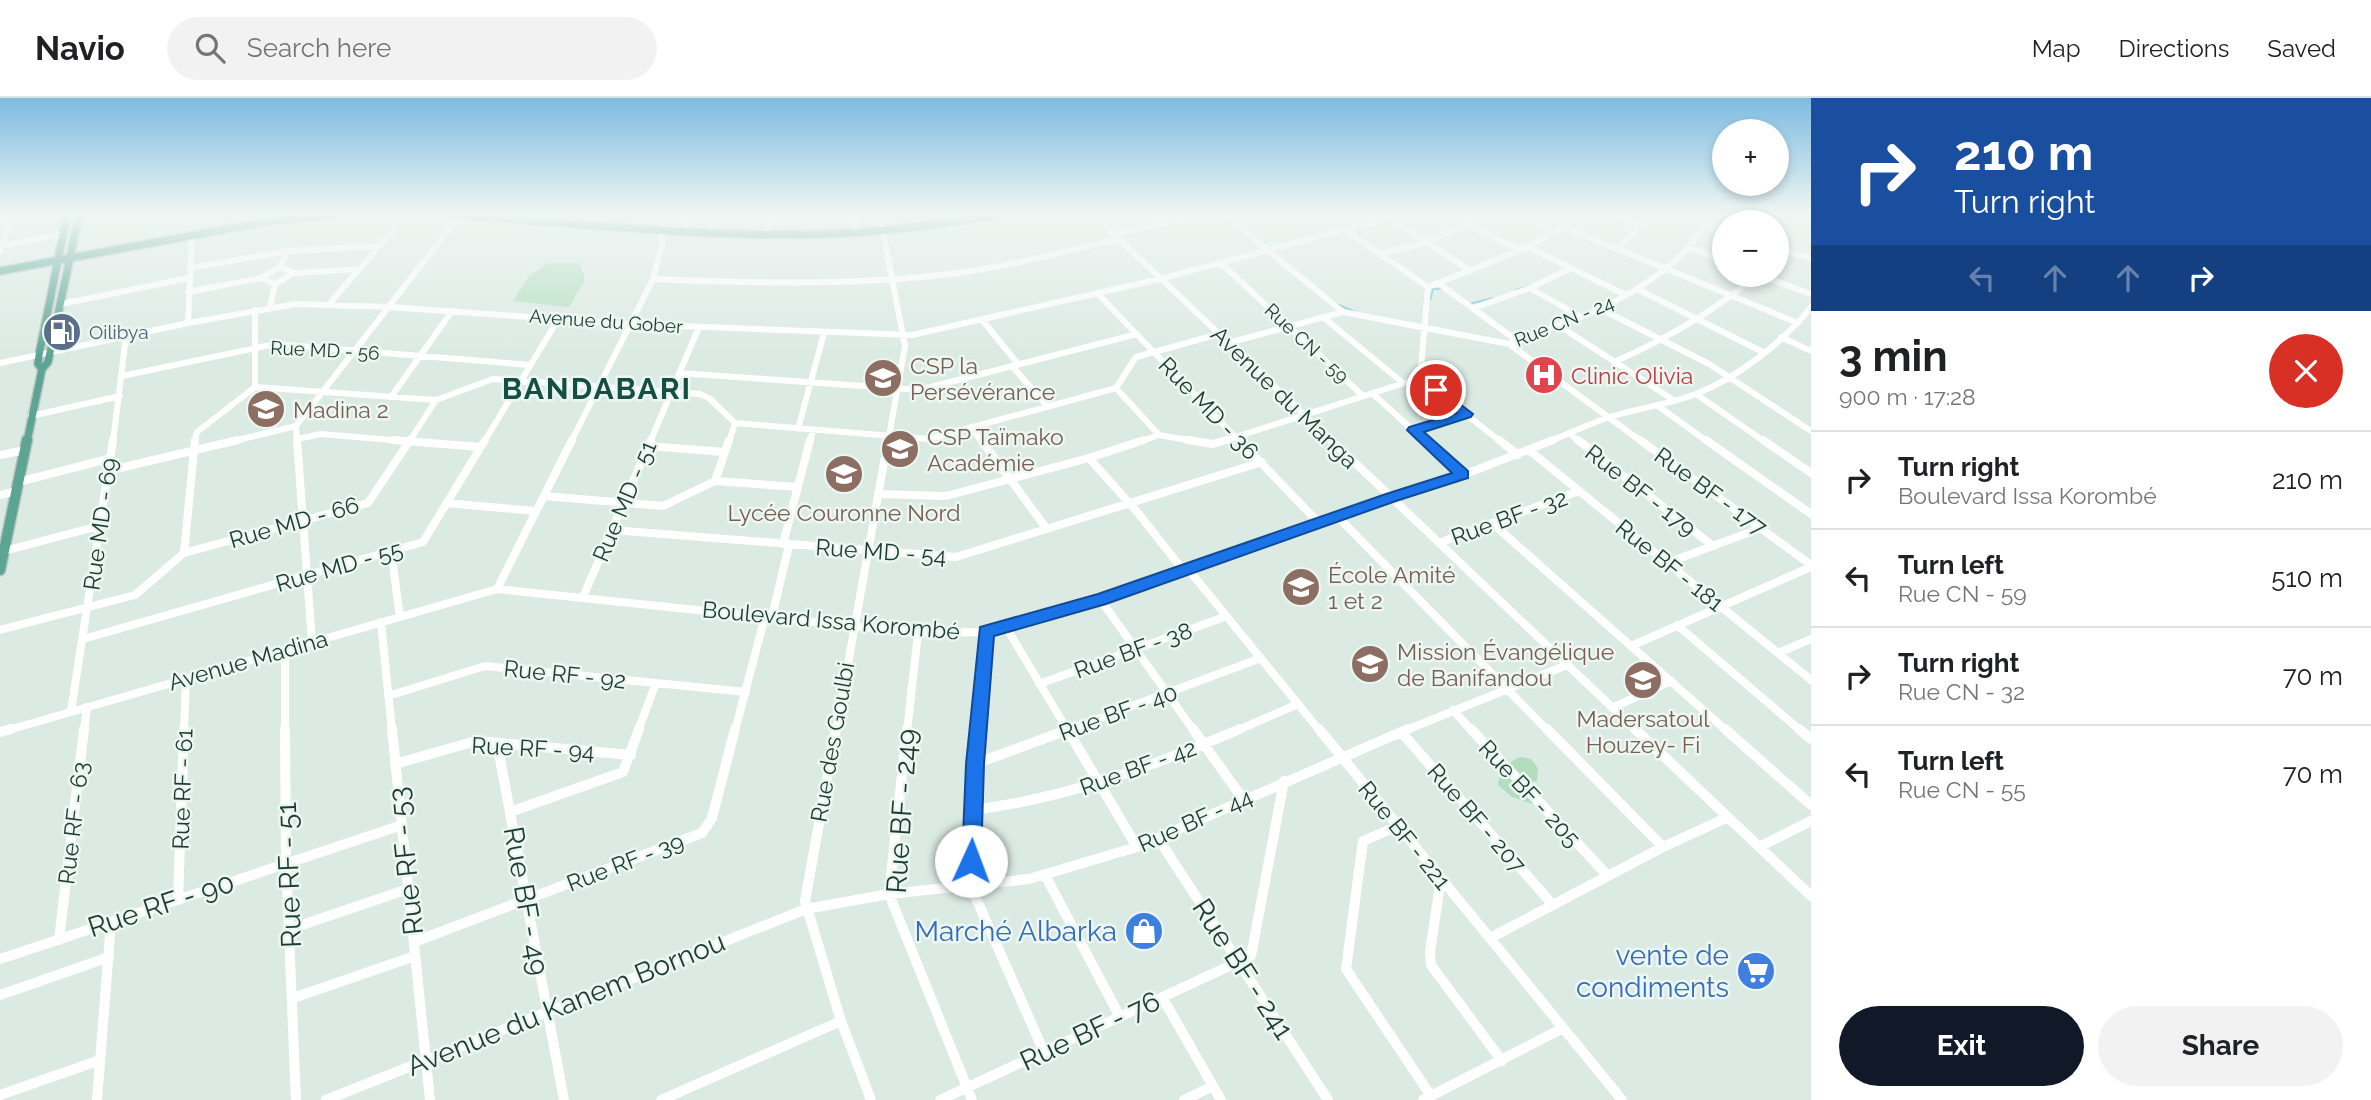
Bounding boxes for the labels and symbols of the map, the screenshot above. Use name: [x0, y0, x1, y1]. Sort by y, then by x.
street label: Rue CN - 24: [1511, 291, 1617, 351]
street label: Rue CN - 59: [1261, 299, 1353, 387]
street label: Avenue du Gober: [528, 305, 684, 337]
fuel station icon: Oilibya: [41, 311, 83, 353]
street label: Avenue du Manga: [1206, 320, 1364, 474]
place label: Oilibya: [89, 321, 149, 343]
street label: Rue MD - 56: [270, 336, 380, 364]
street label: Rue MD - 36: [1153, 351, 1265, 465]
place label: CSP la Persévérance: [910, 352, 1055, 405]
hospital icon: Clinic Olivia: [1523, 354, 1565, 396]
school or university icon: CSP la Persévérance: [862, 357, 904, 399]
pin: [1406, 360, 1466, 420]
place label: Clinic Olivia: [1571, 362, 1693, 389]
district label: BANDABARI: [502, 371, 692, 406]
school or university icon: Madina 2: [245, 388, 287, 430]
place label: Madina 2: [293, 396, 389, 423]
place label: CSP Taïmako Académie: [927, 423, 1064, 476]
school or university icon: CSP Taïmako Académie: [879, 428, 921, 470]
street label: Rue MD - 51: [587, 437, 662, 565]
street label: Rue BF - 179: [1580, 438, 1702, 542]
street label: Rue BF - 177: [1650, 441, 1773, 541]
school or university icon: Lycée Couronne Nord: [823, 453, 865, 495]
street label: Rue MD - 69: [77, 456, 123, 592]
street label: Rue BF - 32: [1447, 483, 1571, 551]
street label: Rue MD - 66: [226, 491, 362, 553]
place label: Lycée Couronne Nord: [728, 499, 960, 526]
street label: Rue BF - 181: [1611, 513, 1730, 617]
street label: Rue MD - 54: [815, 533, 947, 569]
street label: Rue MD - 55: [272, 535, 406, 597]
place label: École Amité 1 et 2: [1328, 561, 1455, 614]
school or university icon: École Amité 1 et 2: [1280, 566, 1322, 608]
street label: Boulevard Issa Korombé: [701, 595, 961, 645]
street label: Rue BF - 38: [1070, 616, 1196, 684]
street label: Avenue Madina: [165, 624, 331, 696]
place label: Mission Évangélique de Banifandou: [1397, 638, 1614, 691]
school or university icon: Mission Évangélique de Banifandou: [1349, 643, 1391, 685]
street label: Rue RF - 92: [503, 654, 627, 694]
school or university icon: Madersatoul Houzey- Fi: [1622, 659, 1664, 701]
street label: Rue des Goulbi: [805, 660, 859, 824]
street label: Rue BF - 40: [1055, 678, 1181, 746]
place label: Madersatoul Houzey- Fi: [1576, 705, 1710, 758]
street label: Rue BF - 249: [880, 727, 924, 895]
street label: Rue RF - 61: [166, 728, 198, 850]
street label: Rue RF - 94: [471, 731, 595, 765]
street label: Rue BF - 42: [1076, 733, 1200, 801]
street label: Rue BF - 205: [1474, 734, 1586, 852]
street label: Rue BF - 207: [1422, 758, 1532, 879]
street label: Rue RF - 63: [52, 760, 94, 886]
street label: Rue BF - 221: [1353, 775, 1457, 895]
street label: Rue BF - 44: [1133, 783, 1257, 857]
street label: Rue RF - 53: [382, 785, 430, 937]
street label: Rue RF - 51: [270, 802, 308, 948]
street label: Rue BF - 49: [497, 824, 555, 978]
position arrow: [934, 824, 1008, 898]
street label: Rue RF - 39: [563, 827, 687, 897]
street label: Rue RF - 90: [84, 866, 238, 944]
street label: Rue BF - 241: [1185, 893, 1301, 1045]
shop icon: Marché Albarka: [1123, 910, 1165, 952]
place label: Marché Albarka: [915, 915, 1117, 948]
street label: Avenue du Kanem Bornou: [402, 925, 730, 1083]
place label: vente de condiments: [1576, 939, 1729, 1004]
supermarket icon: vente de condiments: [1735, 950, 1777, 992]
street label: Rue BF - 76: [1015, 984, 1165, 1078]

